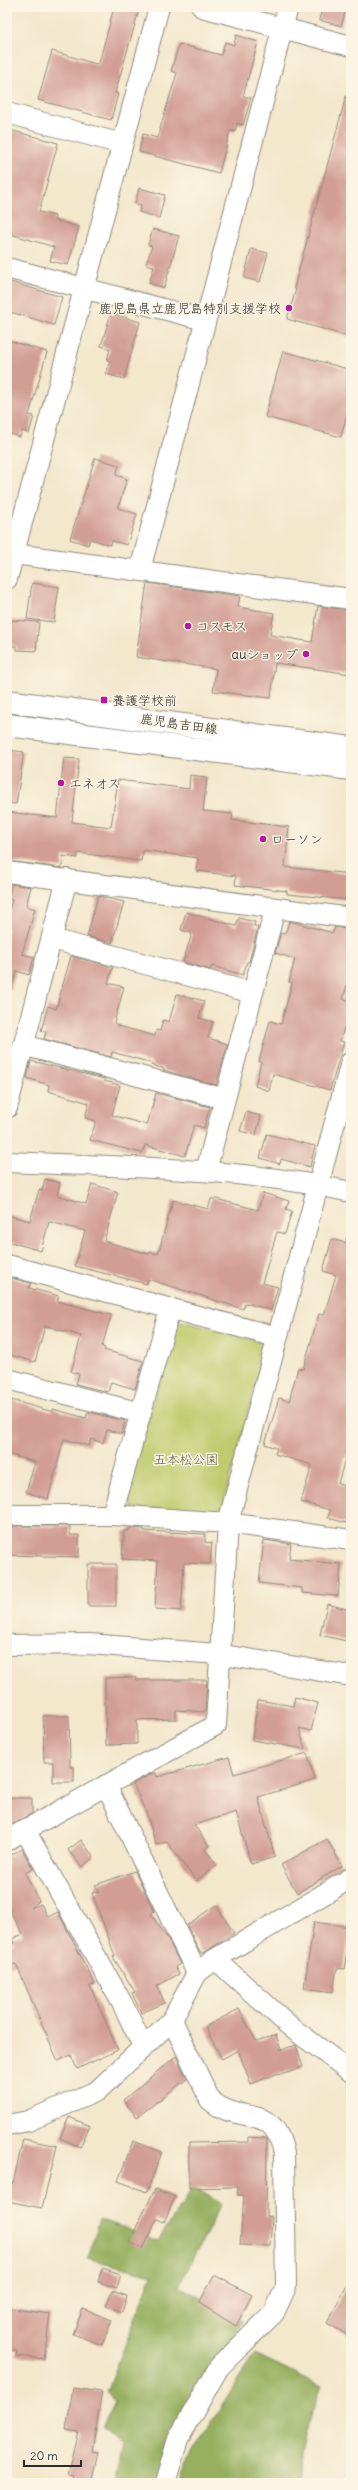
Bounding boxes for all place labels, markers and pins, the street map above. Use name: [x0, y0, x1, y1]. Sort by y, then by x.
place label: 鹿児島県立鹿児島特別支援学校: [99, 300, 281, 317]
marker: 鹿児島県立鹿児島特別支援学校: [284, 303, 294, 313]
place label: コスモス: [196, 618, 247, 635]
marker: コスモス: [183, 621, 193, 631]
place label: auショップ: [232, 646, 298, 663]
marker: auショップ: [301, 649, 311, 659]
place label: 養護学校前: [112, 692, 177, 709]
marker: 養護学校前: [99, 695, 109, 705]
place label: エネオス: [69, 775, 120, 792]
marker: エネオス: [56, 778, 66, 788]
place label: ローソン: [271, 831, 323, 848]
marker: ローソン: [258, 834, 268, 844]

